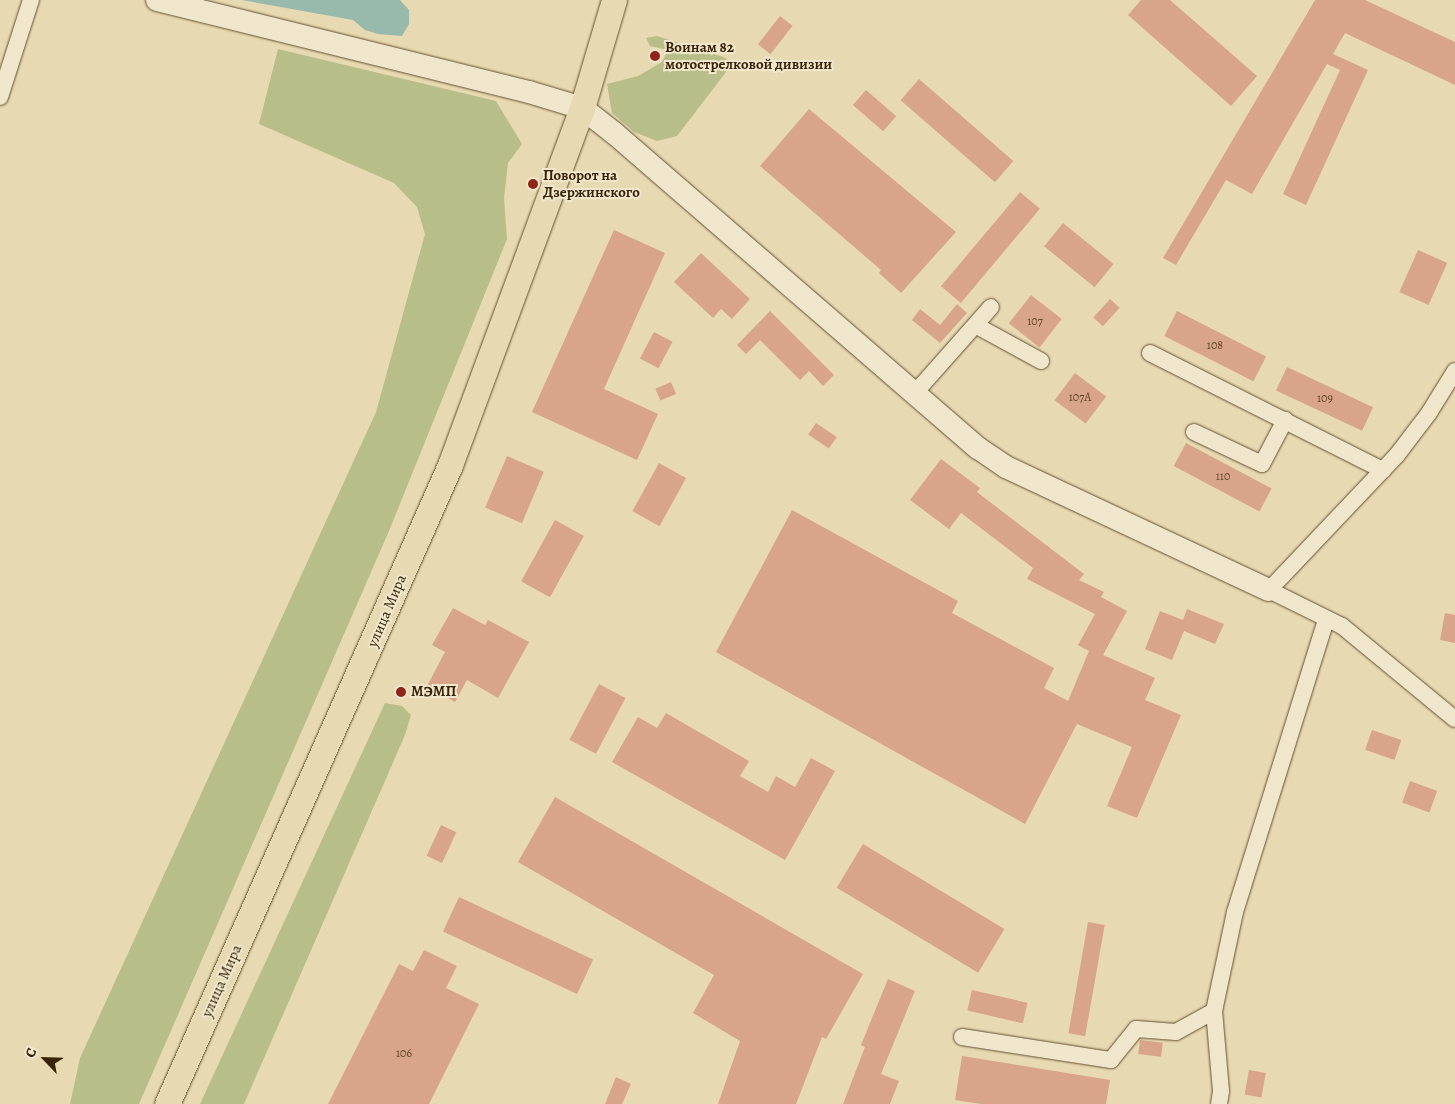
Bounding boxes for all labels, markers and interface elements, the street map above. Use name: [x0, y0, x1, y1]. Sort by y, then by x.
place label: Воинам 82 мотострелковой дивизии: [665, 38, 832, 73]
marker: Воинам 82 мотострелковой дивизии: [649, 50, 661, 62]
place label: Поворот на Дзержинского: [543, 166, 640, 201]
marker: Поворот на Дзержинского: [527, 178, 539, 190]
house number: 107: [1027, 315, 1043, 329]
house number: 108: [1207, 339, 1223, 353]
house number: 107А: [1069, 391, 1091, 405]
house number: 109: [1317, 392, 1333, 406]
house number: 110: [1216, 470, 1230, 484]
street label: улица Мира: [364, 572, 410, 650]
place label: МЭМП: [411, 683, 456, 701]
marker: МЭМП: [395, 686, 407, 698]
street label: улица Мира: [198, 942, 246, 1020]
north arrow: [20, 1034, 70, 1084]
text: С: [20, 1045, 41, 1060]
house number: 106: [396, 1047, 412, 1061]

